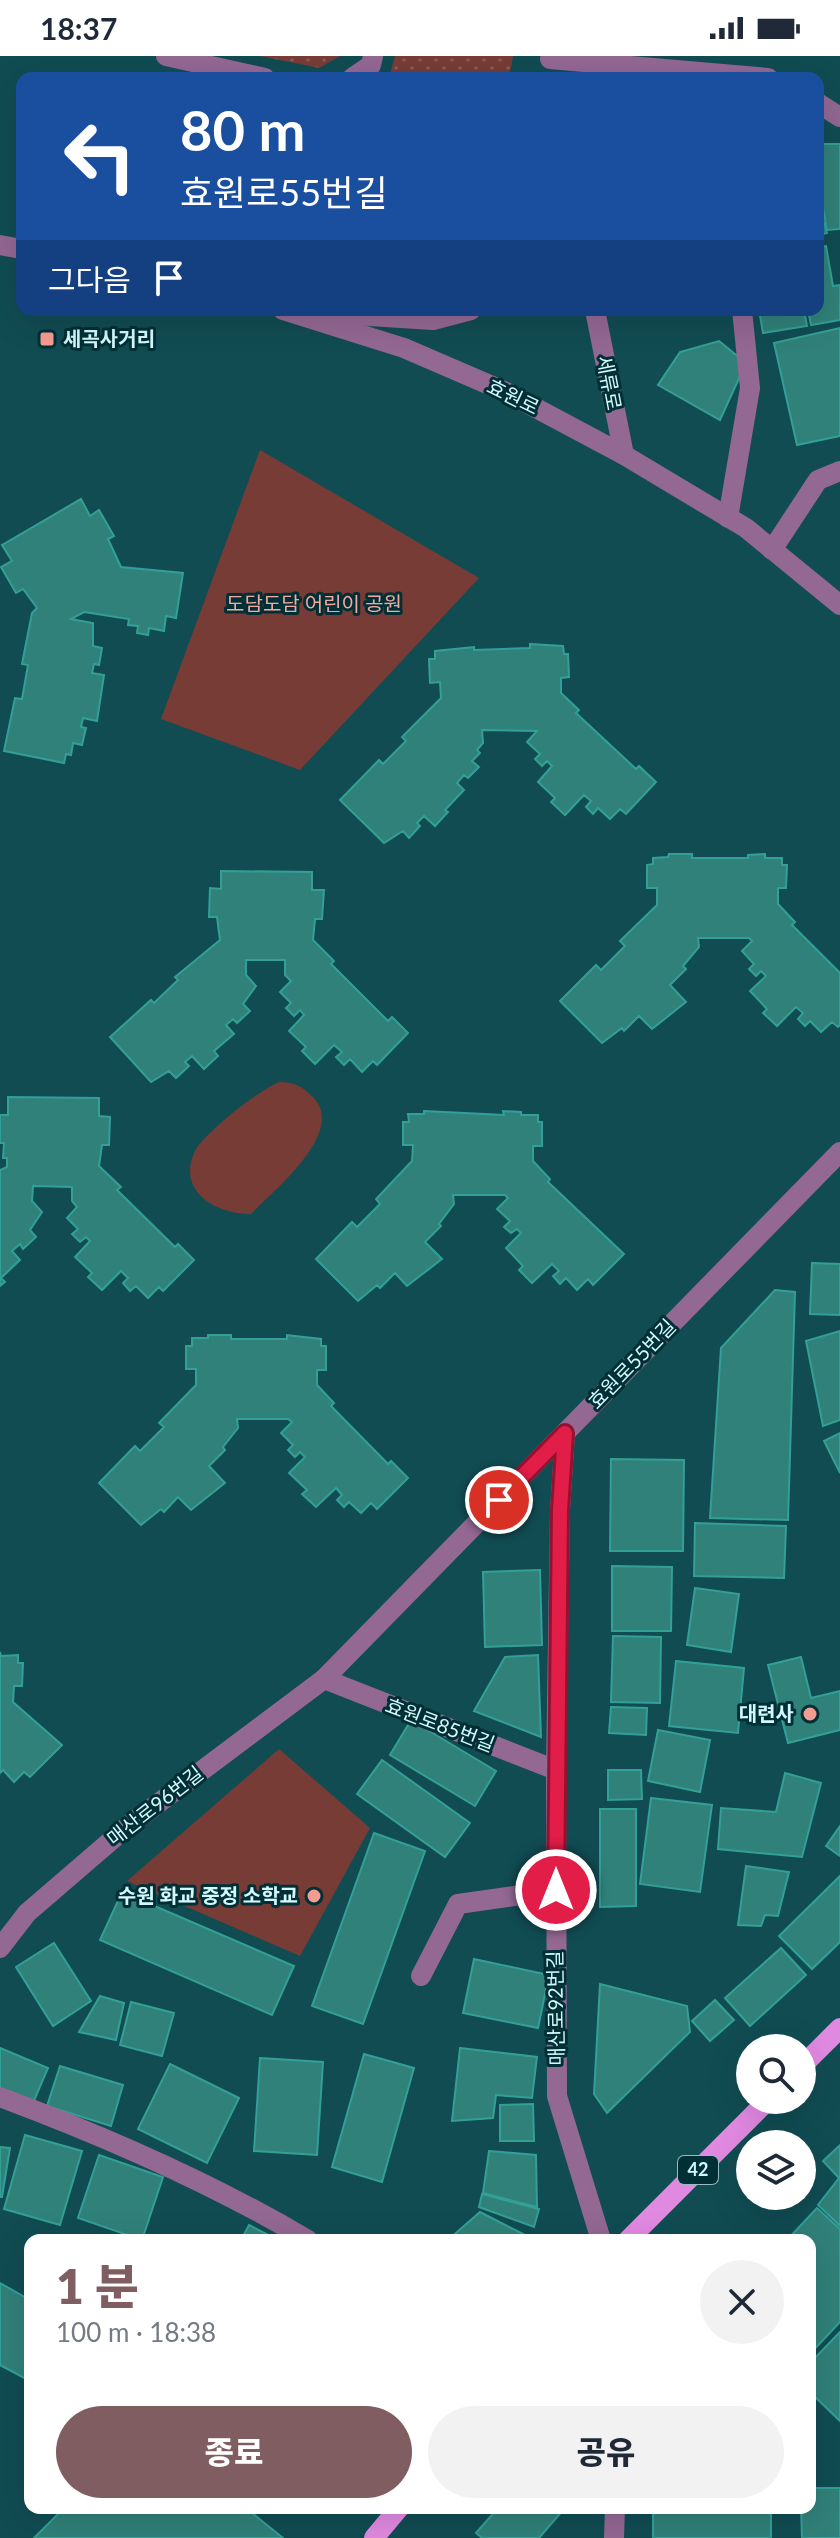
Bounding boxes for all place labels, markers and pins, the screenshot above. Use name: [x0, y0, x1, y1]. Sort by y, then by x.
place label: 세곡사거리: [63, 326, 155, 350]
marker: 세곡사거리: [38, 330, 56, 348]
pin: [465, 1466, 533, 1534]
place label: 대련사: [739, 1701, 794, 1725]
marker: 대련사: [801, 1705, 819, 1723]
place label: 수원 화교 중정 소학교: [118, 1883, 298, 1907]
marker: 수원 화교 중정 소학교: [305, 1887, 323, 1905]

